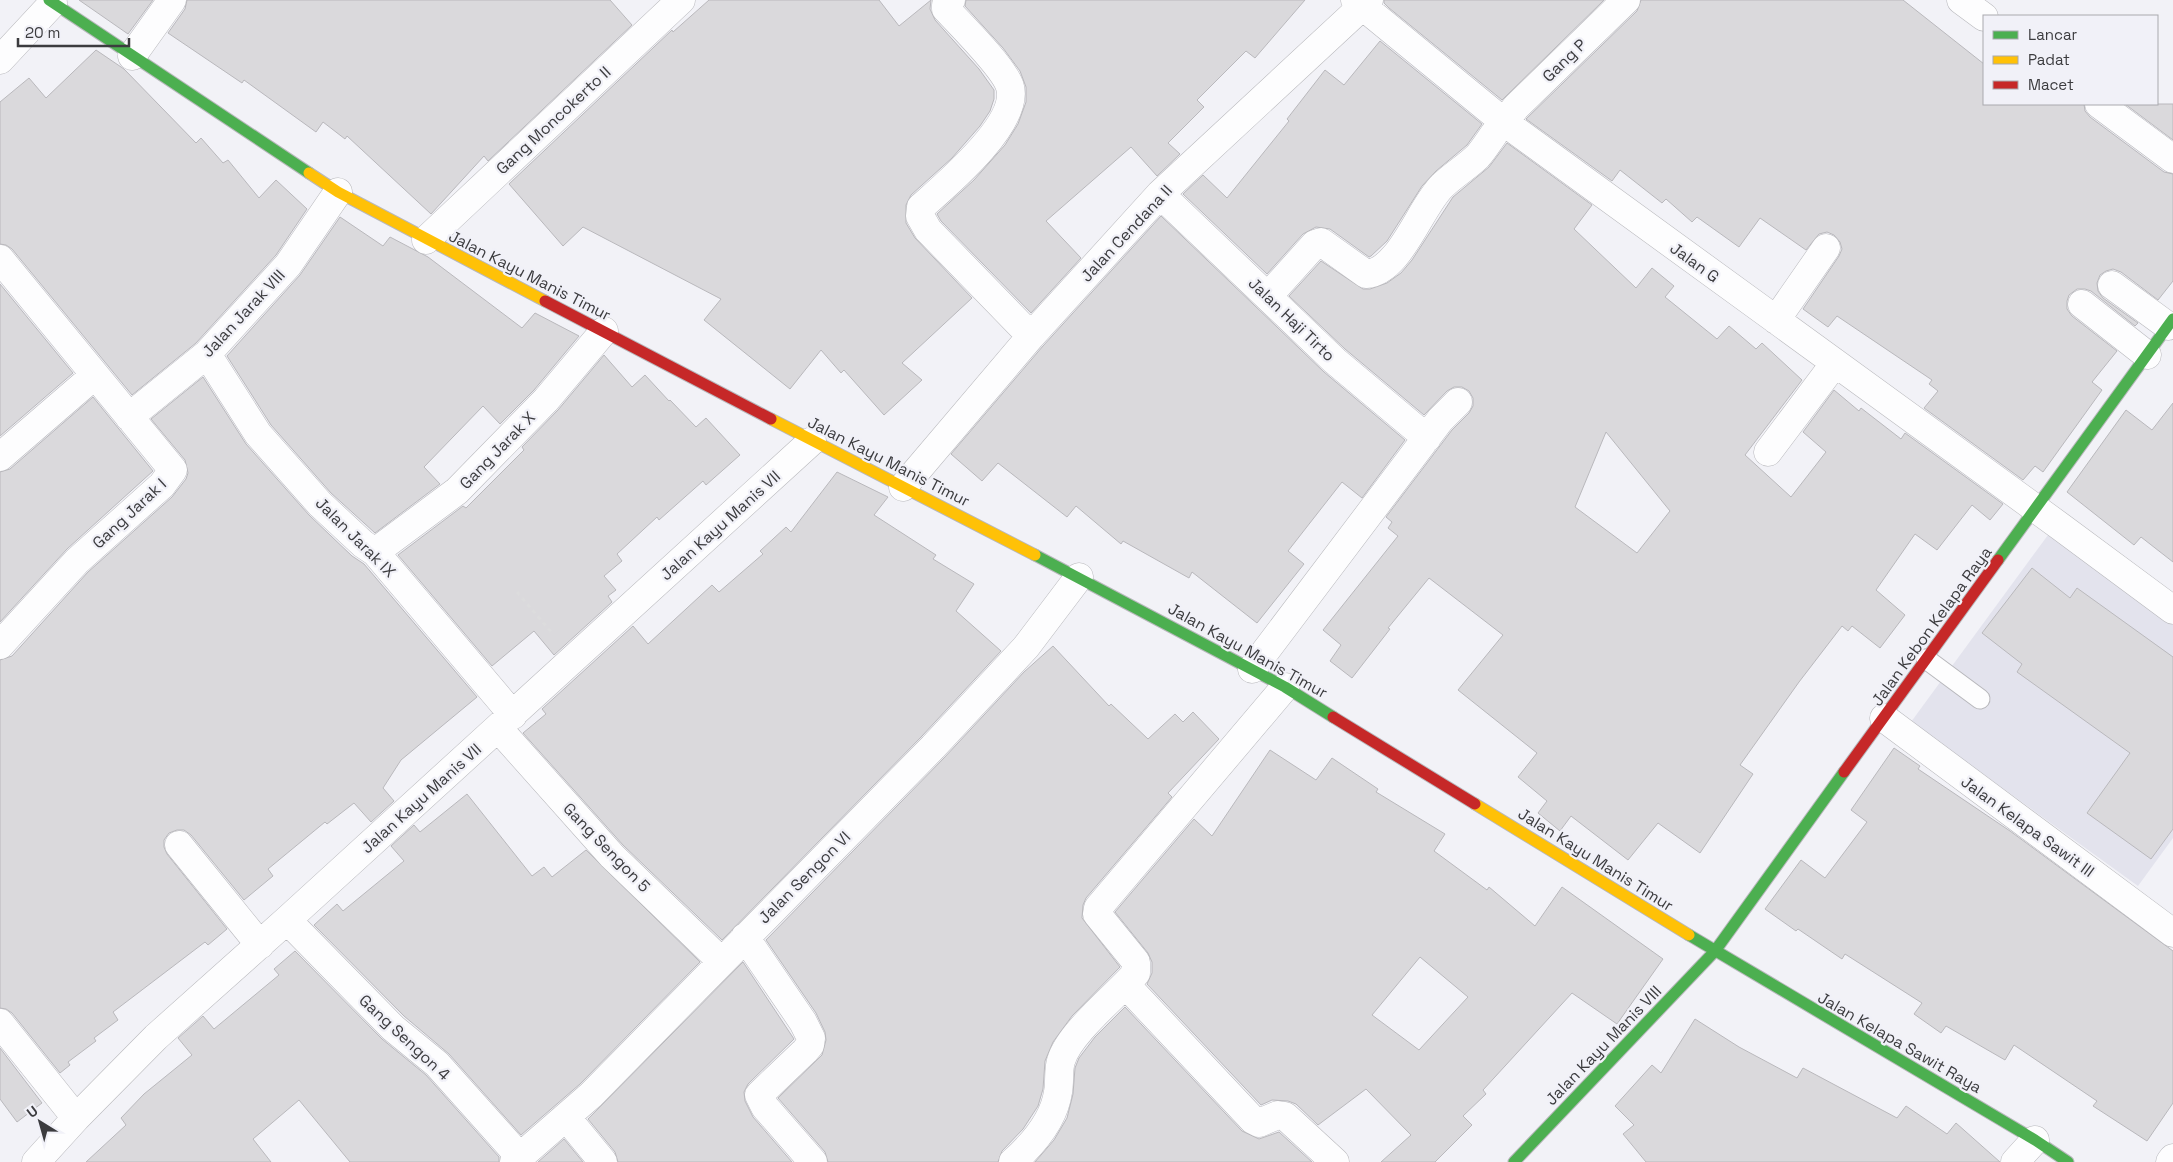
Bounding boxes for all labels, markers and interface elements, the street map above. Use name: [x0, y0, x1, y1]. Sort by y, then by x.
scale bar: [18, 15, 129, 47]
legend: [1983, 15, 2158, 105]
text: 20 m: [25, 23, 60, 42]
text: Lancar: [2028, 25, 2078, 44]
street label: Gang P: [1538, 34, 1591, 87]
text: Padat: [2028, 50, 2070, 69]
street label: Gang Moncokerto II: [492, 62, 615, 179]
text: Macet: [2028, 75, 2074, 94]
street label: Jalan Cendana II: [1076, 180, 1177, 286]
street label: Jalan Kayu Manis Timur: [445, 225, 614, 326]
street label: Jalan G: [1666, 237, 1723, 287]
street label: Jalan Jarak VIII: [197, 265, 289, 362]
street label: Jalan Haji Tirto: [1244, 273, 1340, 366]
street label: Gang Jarak X: [455, 407, 540, 494]
street label: Jalan Kayu Manis Timur: [804, 411, 973, 512]
street label: Jalan Kayu Manis VII: [656, 466, 785, 585]
street label: Gang Jarak I: [88, 474, 171, 553]
street label: Jalan Jarak IX: [311, 493, 400, 582]
street label: Jalan Kebon Kelapa Raya: [1866, 542, 1996, 710]
street label: Jalan Kayu Manis Timur: [1164, 598, 1331, 703]
street label: Jalan Kayu Manis VII: [357, 739, 486, 858]
street label: Jalan Kelapa Sawit III: [1957, 771, 2098, 882]
street label: Gang Sengon 5: [559, 798, 655, 897]
street label: Jalan Kayu Manis Timur: [1514, 803, 1677, 916]
street label: Jalan Sengon VI: [754, 827, 855, 928]
street label: Jalan Kayu Manis VIII: [1541, 981, 1666, 1110]
street label: Jalan Kelapa Sawit Raya: [1814, 987, 1986, 1098]
street label: Gang Sengon 4: [355, 990, 455, 1085]
north arrow: [15, 1097, 65, 1147]
text: U: [23, 1102, 41, 1122]

